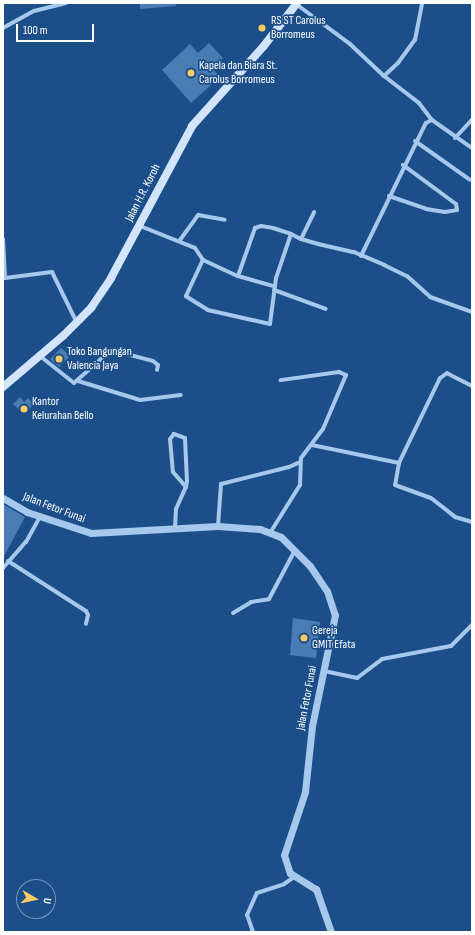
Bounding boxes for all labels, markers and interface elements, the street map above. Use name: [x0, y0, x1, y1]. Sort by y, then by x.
place label: RS ST Carolus Borromeus: [271, 14, 325, 42]
scale bar: [18, 16, 96, 42]
marker: RS ST Carolus Borromeus: [256, 22, 268, 34]
text: 100 m: [23, 23, 48, 38]
place label: Kapela dan Biara St. Carolus Borromeus: [199, 59, 277, 87]
marker: Kapela dan Biara St. Carolus Borromeus: [186, 68, 196, 78]
street label: Jalan H.R. Koroh: [122, 162, 164, 224]
place label: Toko Bangungan Valencia Jaya: [67, 345, 132, 373]
marker: Toko Bangungan Valencia Jaya: [54, 354, 64, 364]
place label: Kantor Kelurahan Bello: [32, 395, 94, 423]
marker: Kantor Kelurahan Bello: [19, 404, 29, 414]
street label: Jalan Fetor Funai: [21, 490, 87, 526]
place label: Gereja GMIT Efata: [312, 624, 355, 652]
marker: Gereja GMIT Efata: [299, 633, 309, 643]
street label: Jalan Fetor Funai: [294, 664, 320, 732]
north arrow: [16, 879, 56, 919]
text: U: [40, 897, 54, 905]

